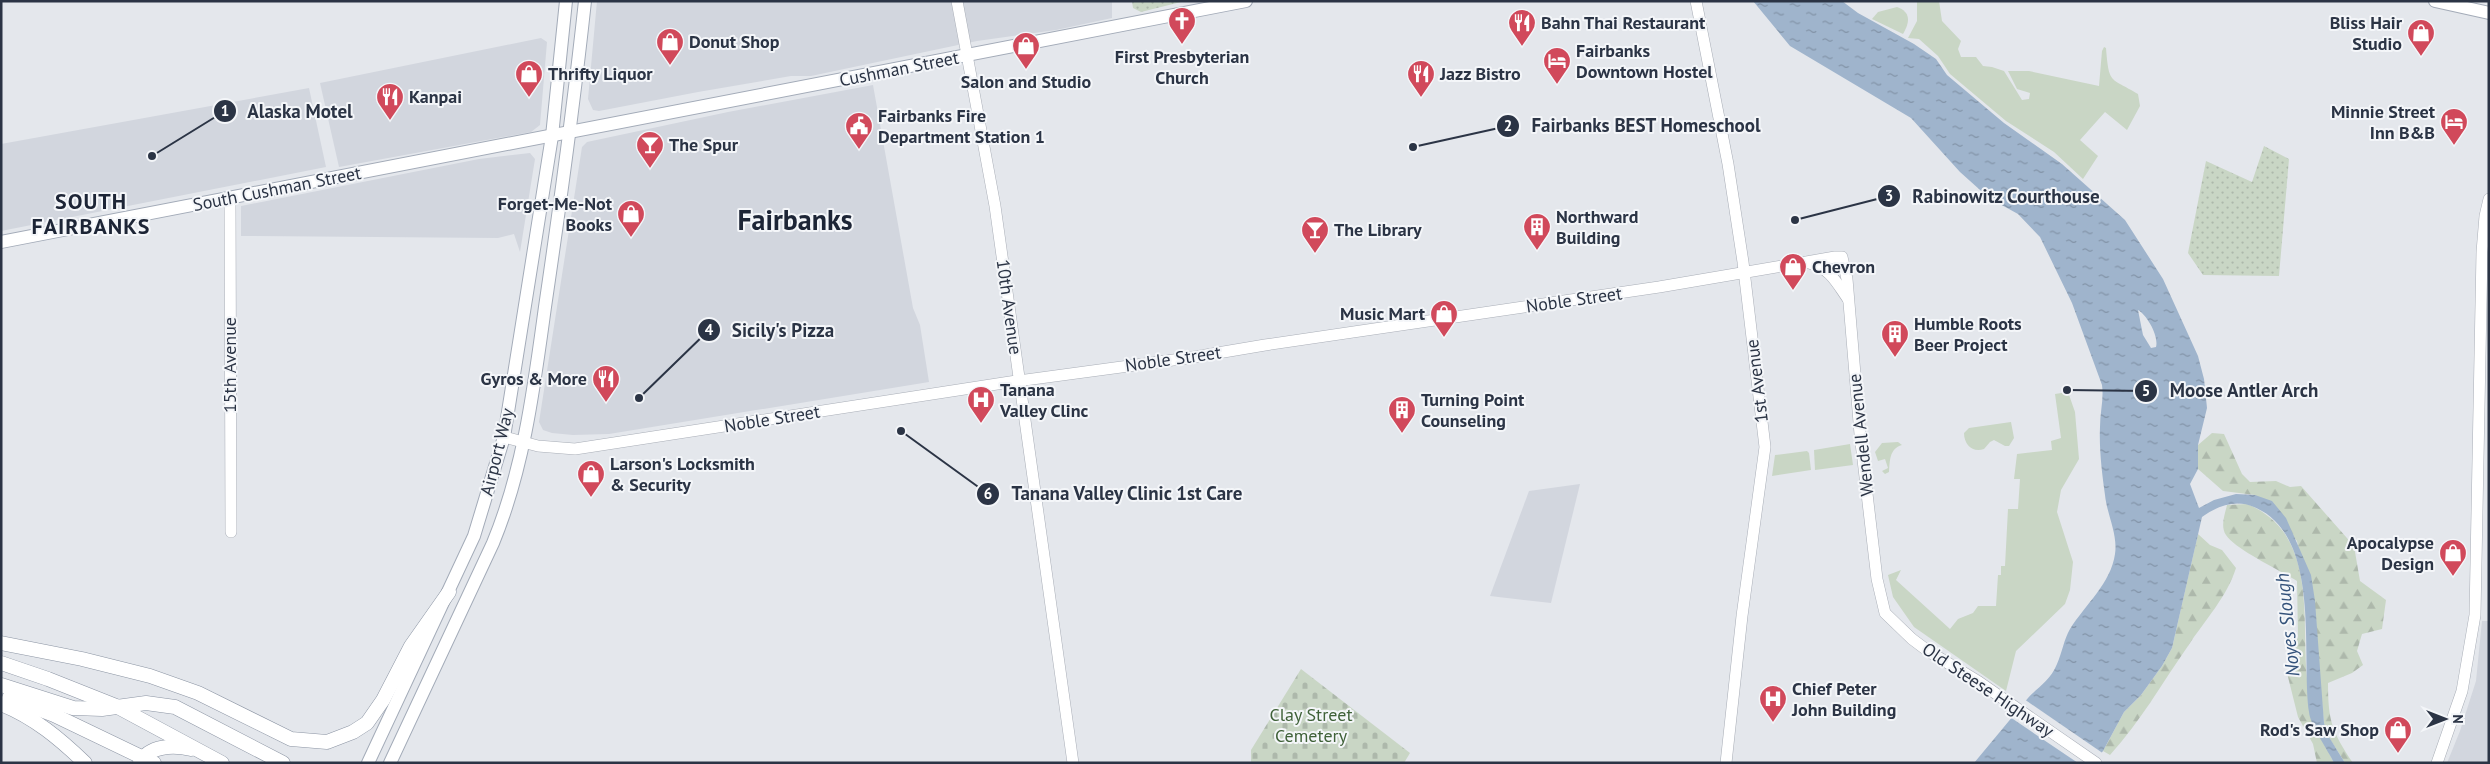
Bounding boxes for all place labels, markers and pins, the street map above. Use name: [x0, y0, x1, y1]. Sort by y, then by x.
church icon: First Presbyterian Church: [1167, 6, 1197, 45]
restaurant icon: Bahn Thai Restaurant: [1507, 8, 1537, 47]
place label: Bahn Thai Restaurant: [1541, 11, 1706, 34]
place label: Bliss Hair Studio: [2330, 11, 2403, 55]
shop icon: Bliss Hair Studio: [2406, 18, 2436, 57]
shop icon: Donut Shop: [655, 27, 685, 66]
place label: Donut Shop: [689, 30, 780, 53]
shop icon: Salon and Studio: [1011, 31, 1041, 70]
place label: Fairbanks Downtown Hostel: [1576, 39, 1713, 83]
place label: First Presbyterian Church: [1115, 45, 1249, 89]
hotel icon: Fairbanks Downtown Hostel: [1542, 46, 1572, 85]
shop icon: Thrifty Liquor: [514, 59, 544, 98]
restaurant icon: Jazz Bistro: [1406, 59, 1436, 98]
place label: Thrifty Liquor: [548, 62, 653, 85]
place label: Jazz Bistro: [1439, 62, 1521, 85]
place label: Salon and Studio: [961, 70, 1092, 93]
restaurant icon: Kanpai: [375, 82, 405, 121]
place label: Kanpai: [409, 85, 462, 108]
callout: Alaska Motel: [212, 94, 363, 128]
place label: Minnie Street Inn B&B: [2331, 100, 2436, 144]
place label: Fairbanks Fire Department Station 1: [878, 104, 1045, 148]
hotel icon: Minnie Street Inn B&B: [2439, 107, 2469, 146]
callout: Fairbanks BEST Homeschool: [1496, 109, 1771, 143]
public building icon: Fairbanks Fire Department Station 1: [844, 111, 874, 150]
bar icon: The Spur: [635, 130, 665, 169]
place label: The Spur: [669, 133, 739, 156]
callout: Rabinowitz Courthouse: [1877, 179, 2110, 213]
place label: Forget-Me-Not Books: [498, 192, 613, 236]
shop icon: Forget-Me-Not Books: [616, 199, 646, 238]
place label: Northward Building: [1556, 205, 1638, 249]
building icon: Northward Building: [1522, 212, 1552, 251]
bar icon: The Library: [1300, 215, 1330, 254]
place label: The Library: [1334, 218, 1422, 241]
shop icon: Chevron: [1778, 252, 1808, 291]
place label: Chevron: [1812, 255, 1875, 278]
shop icon: Music Mart: [1429, 299, 1459, 338]
place label: Music Mart: [1340, 302, 1426, 325]
place label: Humble Roots Beer Project: [1914, 312, 2022, 356]
callout: Sicily's Pizza: [696, 313, 844, 347]
building icon: Humble Roots Beer Project: [1880, 319, 1910, 358]
restaurant icon: Gyros & More: [591, 364, 621, 403]
place label: Gyros & More: [481, 367, 587, 390]
callout: Moose Antler Arch: [2134, 374, 2329, 408]
place label: Tanana Valley Clinc: [999, 378, 1088, 422]
hospital icon: Tanana Valley Clinc: [966, 385, 996, 424]
place label: Turning Point Counseling: [1421, 388, 1525, 432]
building icon: Turning Point Counseling: [1387, 395, 1417, 434]
place label: Larson's Locksmith & Security: [610, 452, 755, 496]
shop icon: Larson's Locksmith & Security: [576, 459, 606, 498]
callout: Tanana Valley Clinic 1st Care: [975, 477, 1253, 511]
place label: Apocalypse Design: [2347, 531, 2434, 575]
shop icon: Apocalypse Design: [2438, 538, 2468, 577]
place label: Chief Peter John Building: [1791, 677, 1896, 721]
hospital icon: Chief Peter John Building: [1758, 684, 1788, 723]
shop icon: Rod's Saw Shop: [2383, 715, 2413, 754]
place label: Rod's Saw Shop: [2260, 718, 2379, 741]

